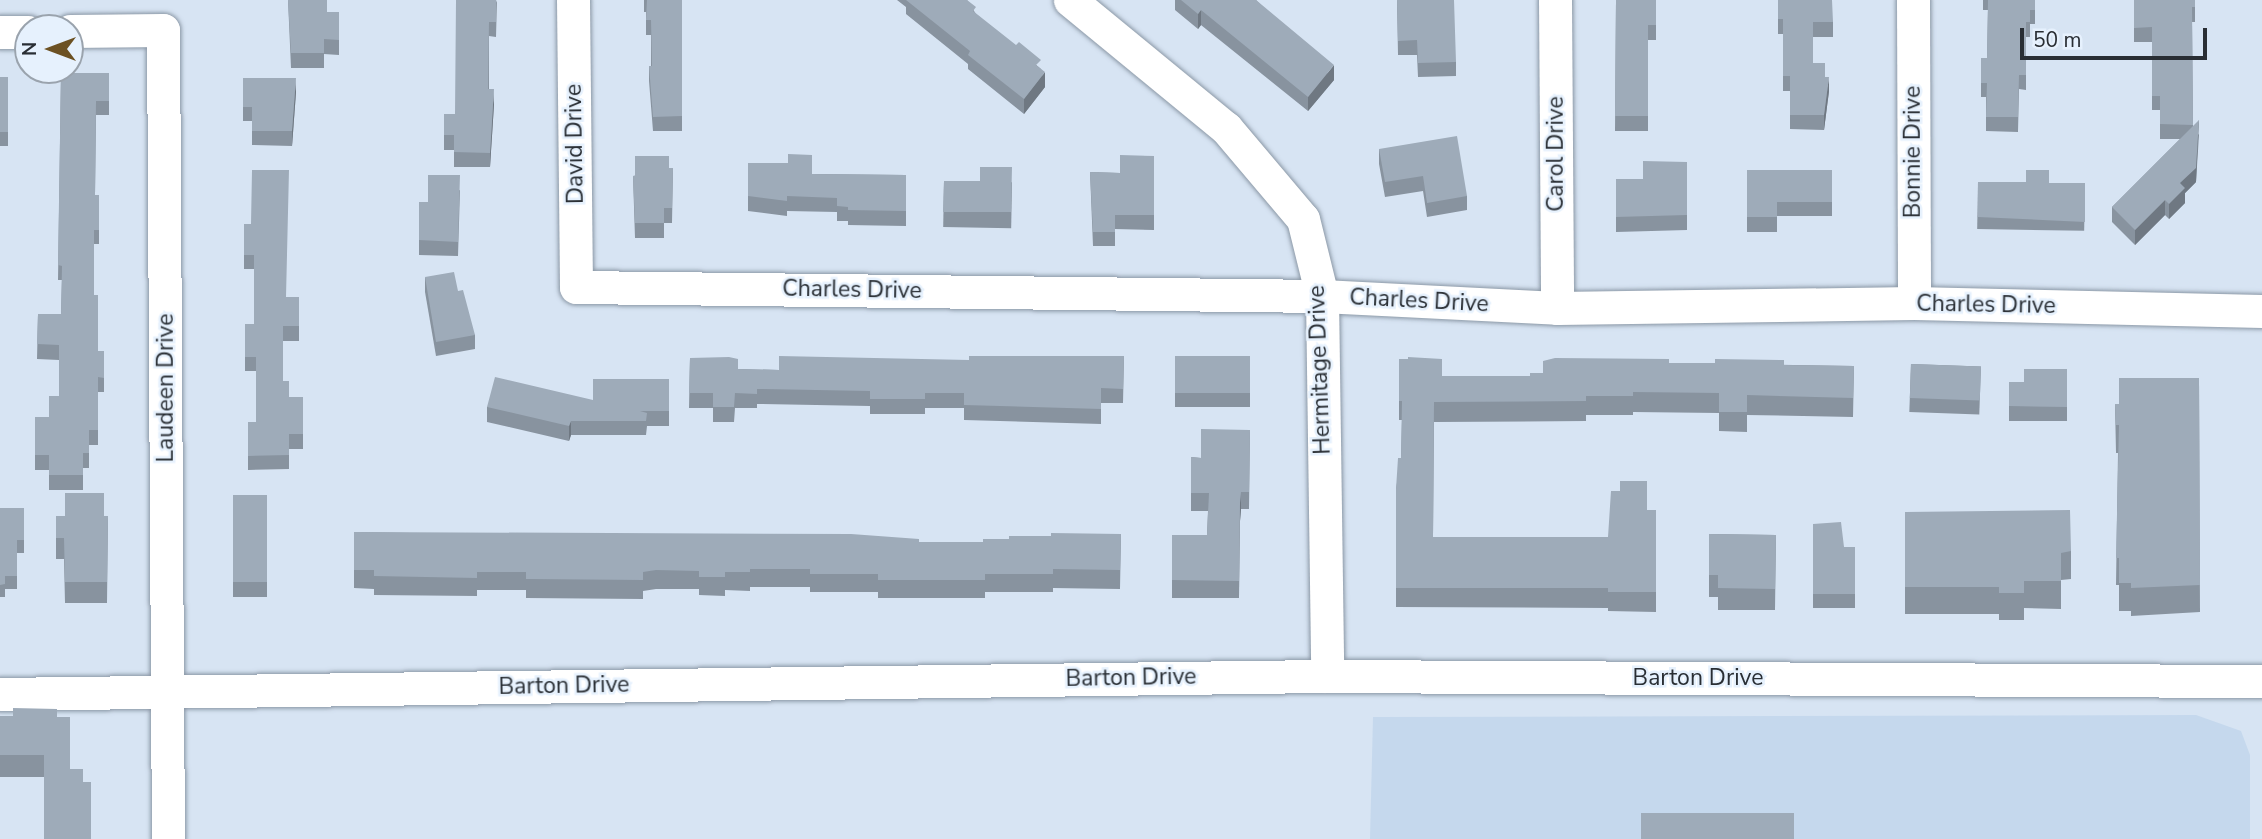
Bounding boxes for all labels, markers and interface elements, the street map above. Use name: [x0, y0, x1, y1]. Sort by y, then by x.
north arrow: [14, 14, 84, 84]
scale bar: [2024, 14, 2211, 58]
text: 50 m: [2033, 26, 2082, 54]
text: N: [17, 42, 43, 56]
street label: David Drive: [560, 84, 590, 204]
street label: Bonnie Drive: [1899, 86, 1927, 218]
street label: Carol Drive: [1542, 96, 1570, 212]
street label: Charles Drive: [782, 275, 922, 305]
street label: Charles Drive: [1349, 284, 1489, 318]
street label: Hermitage Drive: [1303, 285, 1337, 455]
street label: Charles Drive: [1916, 290, 2056, 320]
street label: Laudeen Drive: [152, 314, 180, 462]
street label: Barton Drive: [1065, 663, 1197, 693]
street label: Barton Drive: [1633, 664, 1763, 692]
street label: Barton Drive: [498, 671, 630, 701]

